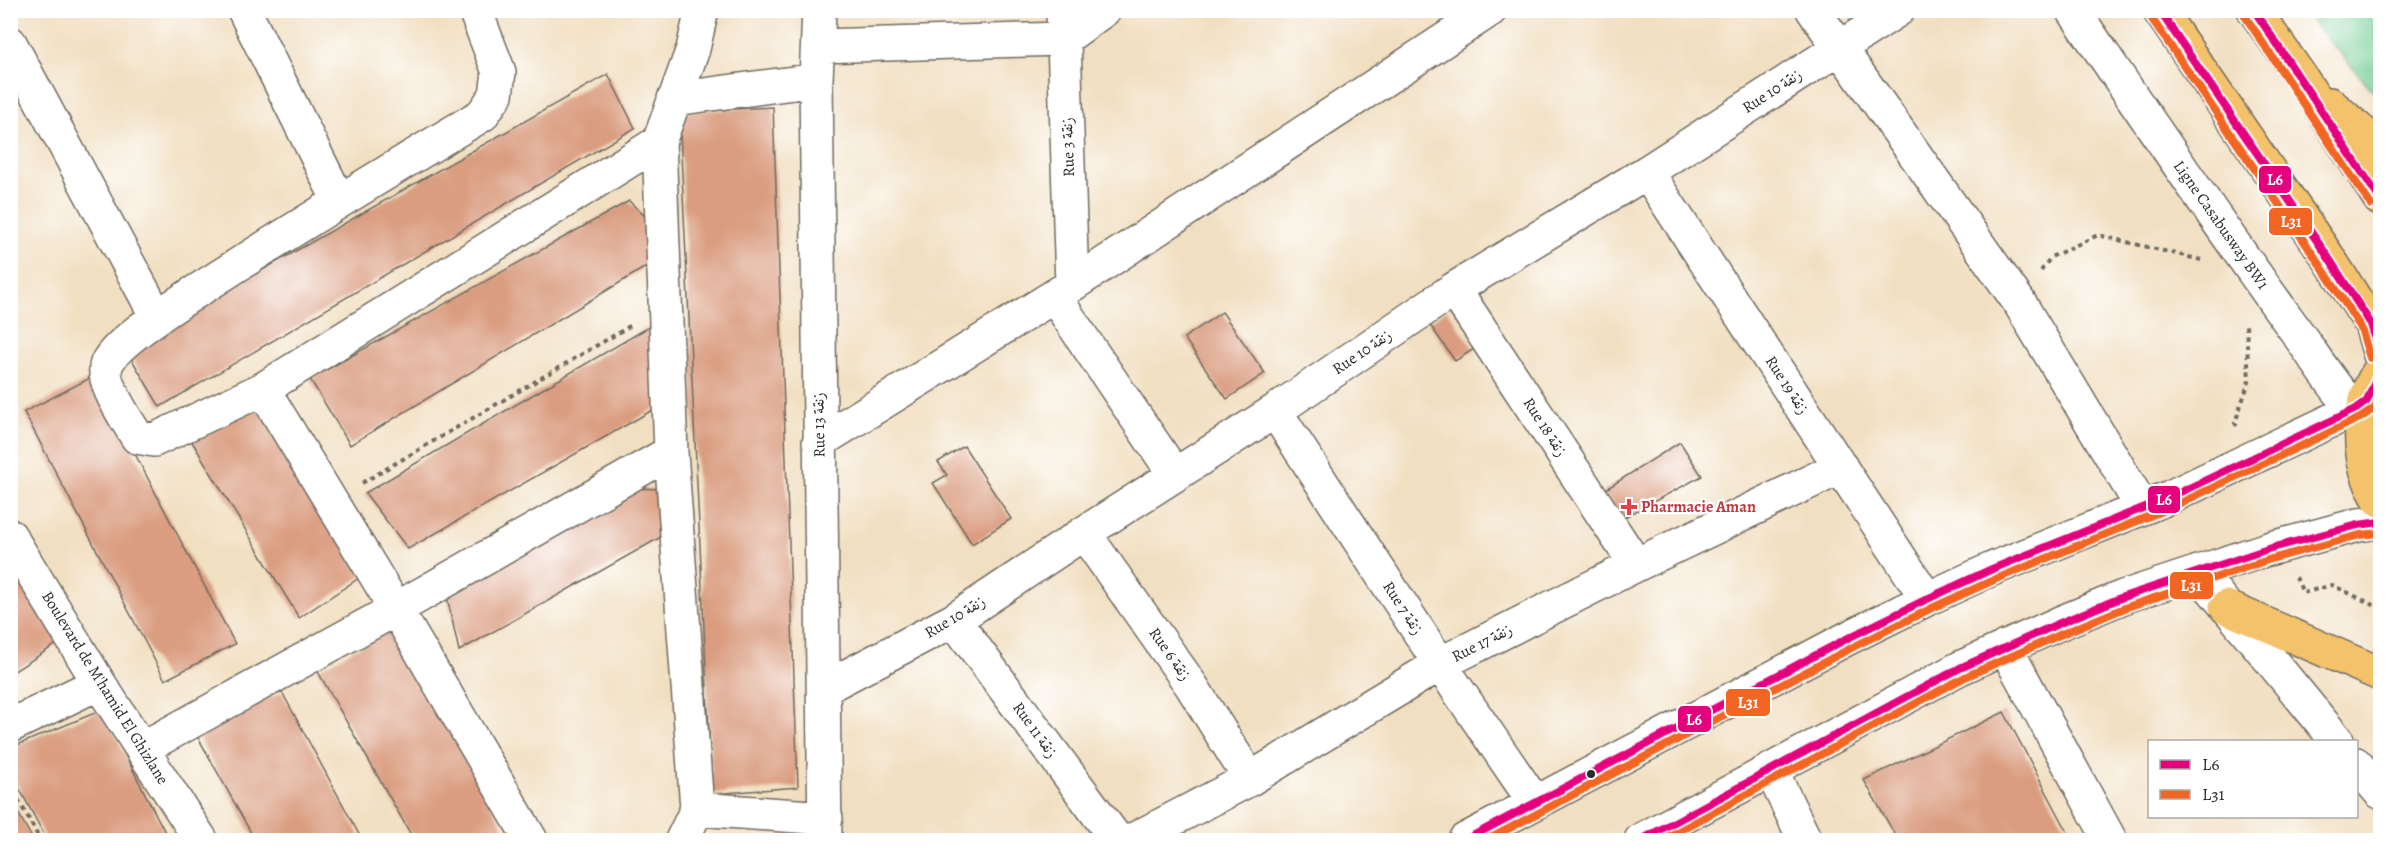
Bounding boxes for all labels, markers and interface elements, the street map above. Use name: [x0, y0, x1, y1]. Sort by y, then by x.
street label: Rue 10 زنقة: [1738, 64, 1806, 118]
street label: Rue 3 زنقة: [1056, 117, 1080, 177]
street label: Ligne Casabusway BW1: [2168, 156, 2274, 294]
line badge: L6: [2258, 165, 2292, 194]
text: L6: [2267, 169, 2284, 191]
line badge: L31: [2268, 207, 2313, 236]
text: L31: [2280, 211, 2302, 233]
street label: Rue 10 زنقة: [1328, 324, 1396, 380]
street label: Rue 19 زنقة: [1760, 351, 1814, 419]
street label: Rue 13 زنقة: [807, 392, 831, 458]
street label: Rue 18 زنقة: [1518, 393, 1572, 461]
line badge: L6: [2147, 485, 2181, 514]
text: L6: [2156, 489, 2173, 511]
place label: Pharmacie Aman: [1641, 496, 1756, 518]
marker: Pharmacie Aman: [1622, 500, 1636, 514]
line badge: L31: [2169, 571, 2214, 600]
text: L31: [2180, 575, 2202, 597]
street label: Rue 7 زنقة: [1378, 577, 1428, 639]
street label: Boulevard de M'hamid El Ghizlane: [36, 587, 174, 789]
street label: Rue 10 زنقة: [921, 590, 989, 644]
street label: Rue 17 زنقة: [1448, 618, 1516, 668]
street label: Rue 6 زنقة: [1144, 623, 1196, 685]
line badge: L31: [1725, 688, 1771, 717]
text: L31: [1737, 692, 1759, 714]
street label: Rue 11 زنقة: [1007, 698, 1063, 762]
line badge: L6: [1677, 705, 1712, 733]
text: L6: [1686, 709, 1703, 731]
legend: [2148, 740, 2358, 818]
text: L6: [2202, 752, 2219, 776]
unlabelled marker: [1585, 768, 1597, 780]
text: L31: [2202, 782, 2225, 806]

